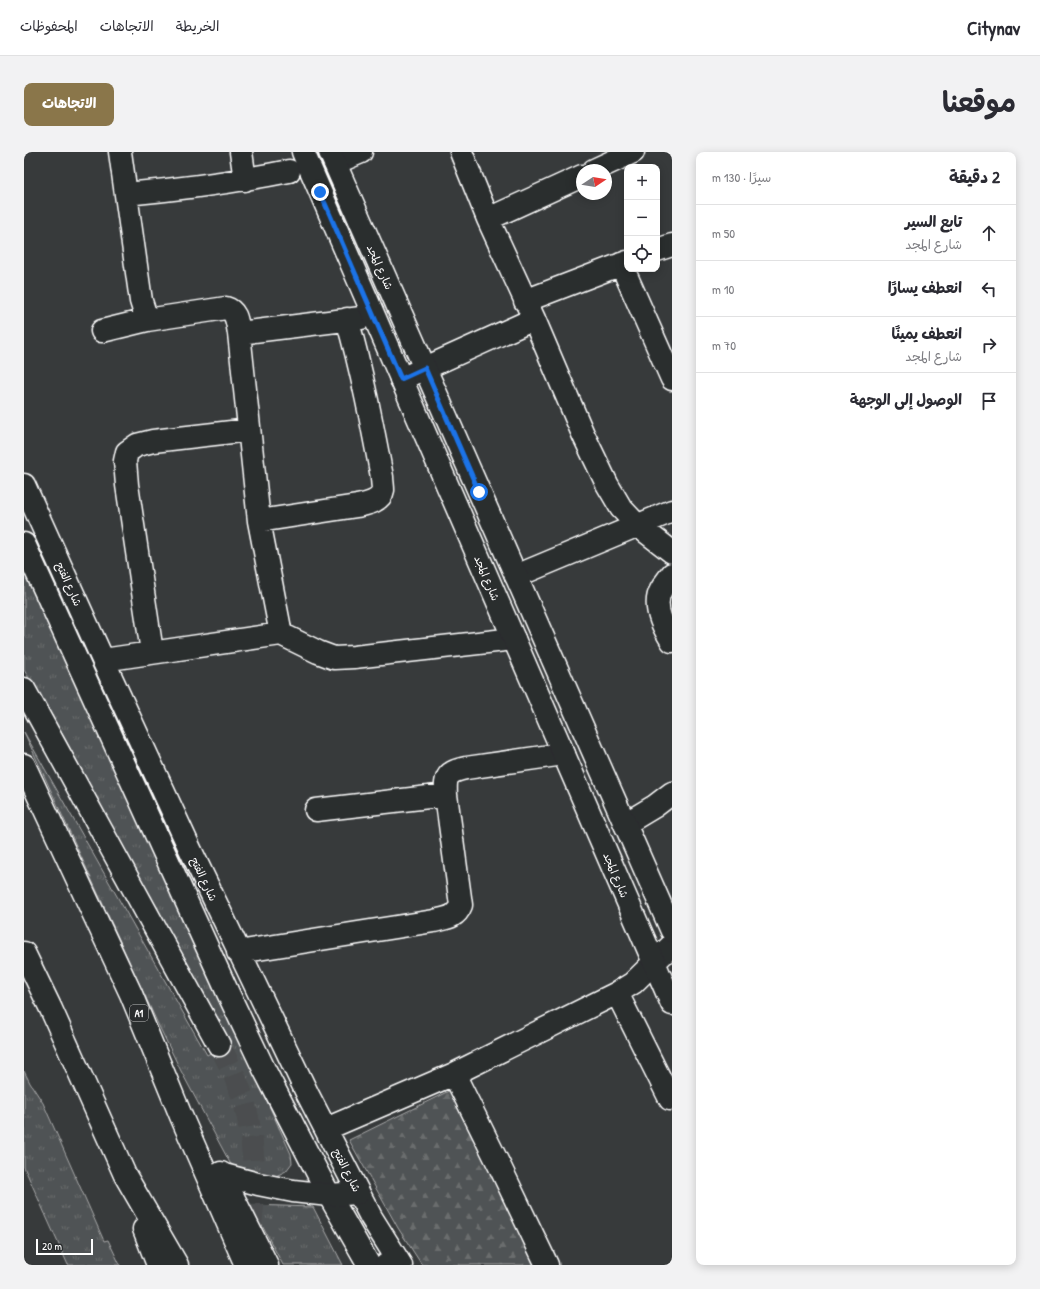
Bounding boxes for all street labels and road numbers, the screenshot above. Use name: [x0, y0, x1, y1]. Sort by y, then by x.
street label: شارع المجد: [362, 242, 396, 293]
street label: شارع المجد: [469, 553, 503, 604]
street label: شارع الفتح: [51, 560, 85, 609]
street label: شارع المجد: [598, 850, 632, 901]
street label: شارع الفتح: [186, 855, 220, 904]
road number: A1: [130, 1005, 148, 1021]
street label: شارع الفتح: [328, 1146, 364, 1195]

